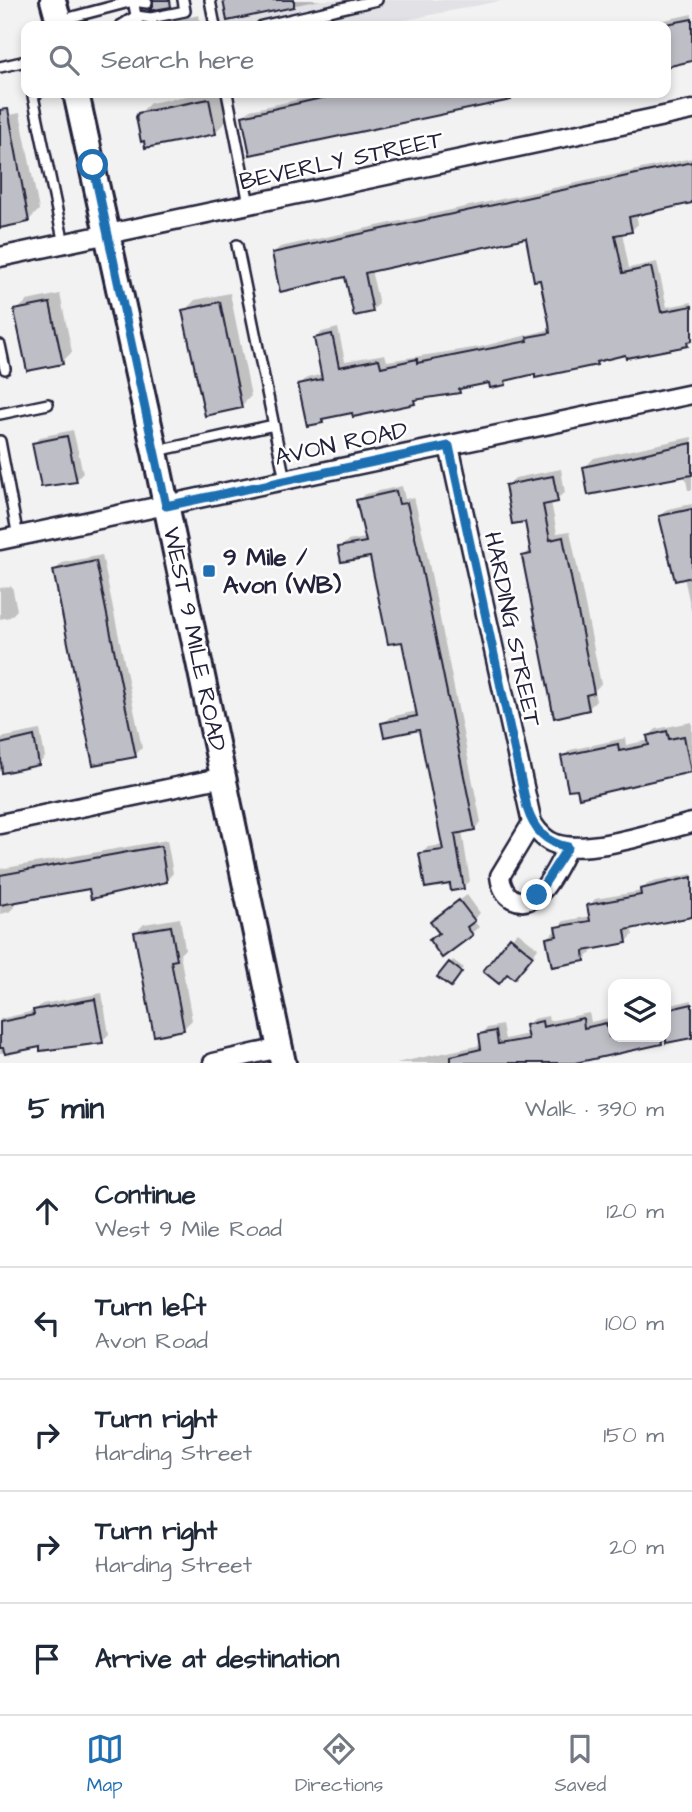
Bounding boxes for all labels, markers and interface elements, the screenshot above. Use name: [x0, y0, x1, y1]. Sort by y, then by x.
search box: [21, 21, 671, 98]
icon: search: [45, 41, 83, 79]
text: Search here: [101, 42, 254, 78]
street label: BEVERLY STREET: [236, 123, 446, 199]
route start: [77, 149, 108, 180]
street label: AVON ROAD: [272, 413, 411, 475]
street label: WEST 9 MILE ROAD: [154, 524, 234, 754]
street label: HARDING STREET: [475, 529, 549, 730]
place label: 9 Mile / Avon (WB): [223, 541, 342, 603]
marker: 9 Mile / Avon (WB): [201, 563, 217, 579]
route end: [521, 879, 552, 910]
map controls: [608, 979, 671, 1042]
button: layers: [608, 979, 671, 1042]
text: 5 min: [28, 1088, 104, 1130]
text: Walk · 390 m: [525, 1093, 664, 1125]
text: Continue: [95, 1177, 196, 1213]
icon: ahead: [28, 1192, 66, 1230]
text: 120 m: [606, 1195, 664, 1227]
text: West 9 Mile Road: [95, 1213, 282, 1245]
text: Turn left: [95, 1289, 206, 1325]
icon: left: [28, 1304, 66, 1342]
text: 100 m: [605, 1307, 664, 1339]
text: Avon Road: [95, 1325, 208, 1357]
text: Turn right: [95, 1401, 217, 1437]
icon: right: [28, 1416, 66, 1454]
text: 150 m: [603, 1419, 664, 1451]
text: Harding Street: [95, 1437, 252, 1469]
text: Turn right: [95, 1513, 217, 1549]
icon: right: [28, 1528, 66, 1566]
text: 20 m: [609, 1531, 664, 1563]
text: Harding Street: [95, 1549, 252, 1581]
icon: arrive: [28, 1640, 66, 1678]
text: Arrive at destination: [95, 1641, 340, 1677]
tab: Map: [86, 1730, 124, 1799]
tab: Directions: [295, 1730, 383, 1799]
tab: Saved: [555, 1730, 606, 1799]

